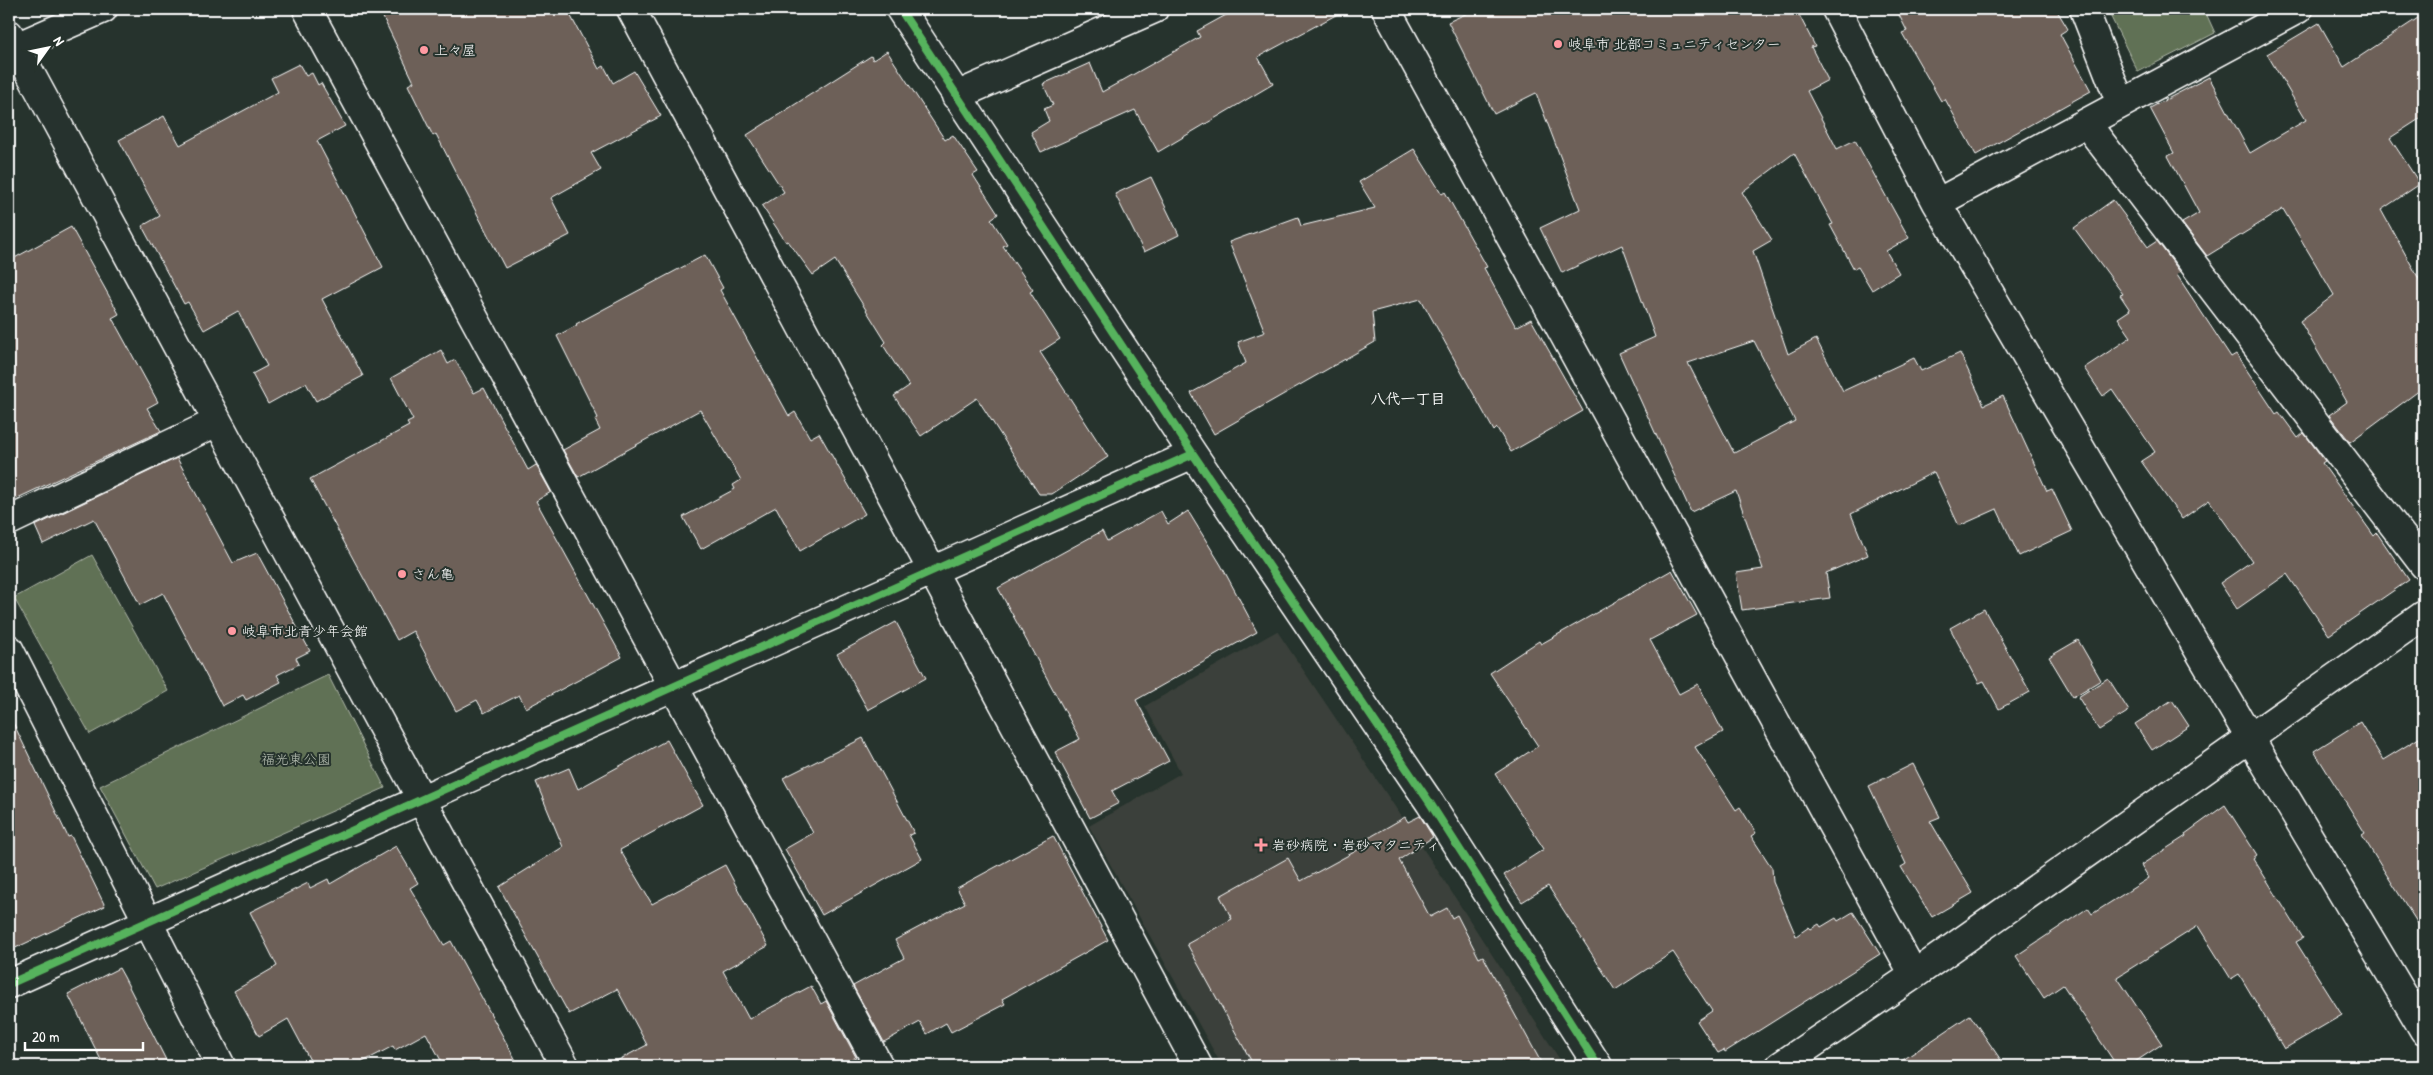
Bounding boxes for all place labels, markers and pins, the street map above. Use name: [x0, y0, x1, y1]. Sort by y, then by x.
place label: 岐阜市 北部コミュニティセンター: [1568, 34, 1781, 53]
marker: 岐阜市 北部コミュニティセンター: [1552, 38, 1564, 50]
place label: 上々屋: [434, 40, 476, 59]
marker: 上々屋: [418, 44, 430, 56]
place label: さん亀: [412, 564, 454, 583]
marker: さん亀: [396, 568, 408, 580]
place label: 岐阜市北青少年会館: [242, 621, 368, 640]
marker: 岐阜市北青少年会館: [226, 625, 238, 637]
place label: 岩砂病院・岩砂マタニティ: [1272, 835, 1440, 854]
marker: 岩砂病院・岩砂マタニティ: [1254, 838, 1268, 852]

